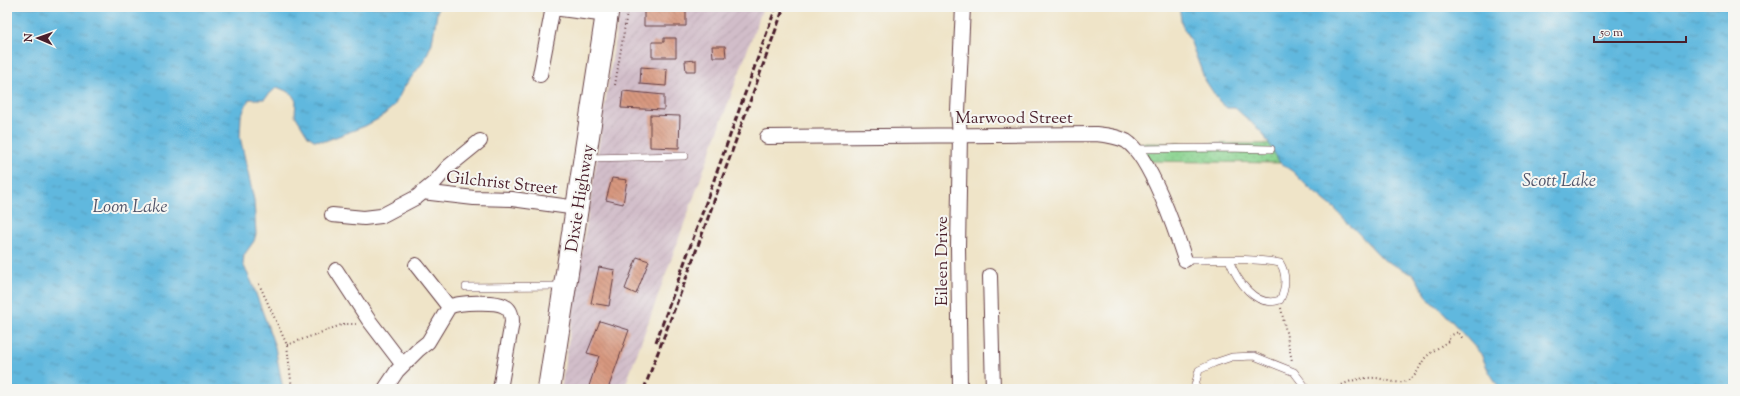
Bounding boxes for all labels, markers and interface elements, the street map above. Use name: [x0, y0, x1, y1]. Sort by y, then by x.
north arrow: [18, 18, 58, 58]
scale bar: [1594, 18, 1686, 44]
text: 50 m: [1599, 24, 1623, 42]
text: N: [21, 33, 37, 43]
street label: Marwood Street: [955, 107, 1073, 131]
street label: Dixie Highway: [561, 142, 601, 254]
street label: Gilchrist Street: [445, 166, 559, 202]
water label: Scott Lake: [1522, 169, 1596, 195]
water label: Loon Lake: [93, 195, 168, 221]
street label: Eileen Drive: [931, 216, 955, 306]

